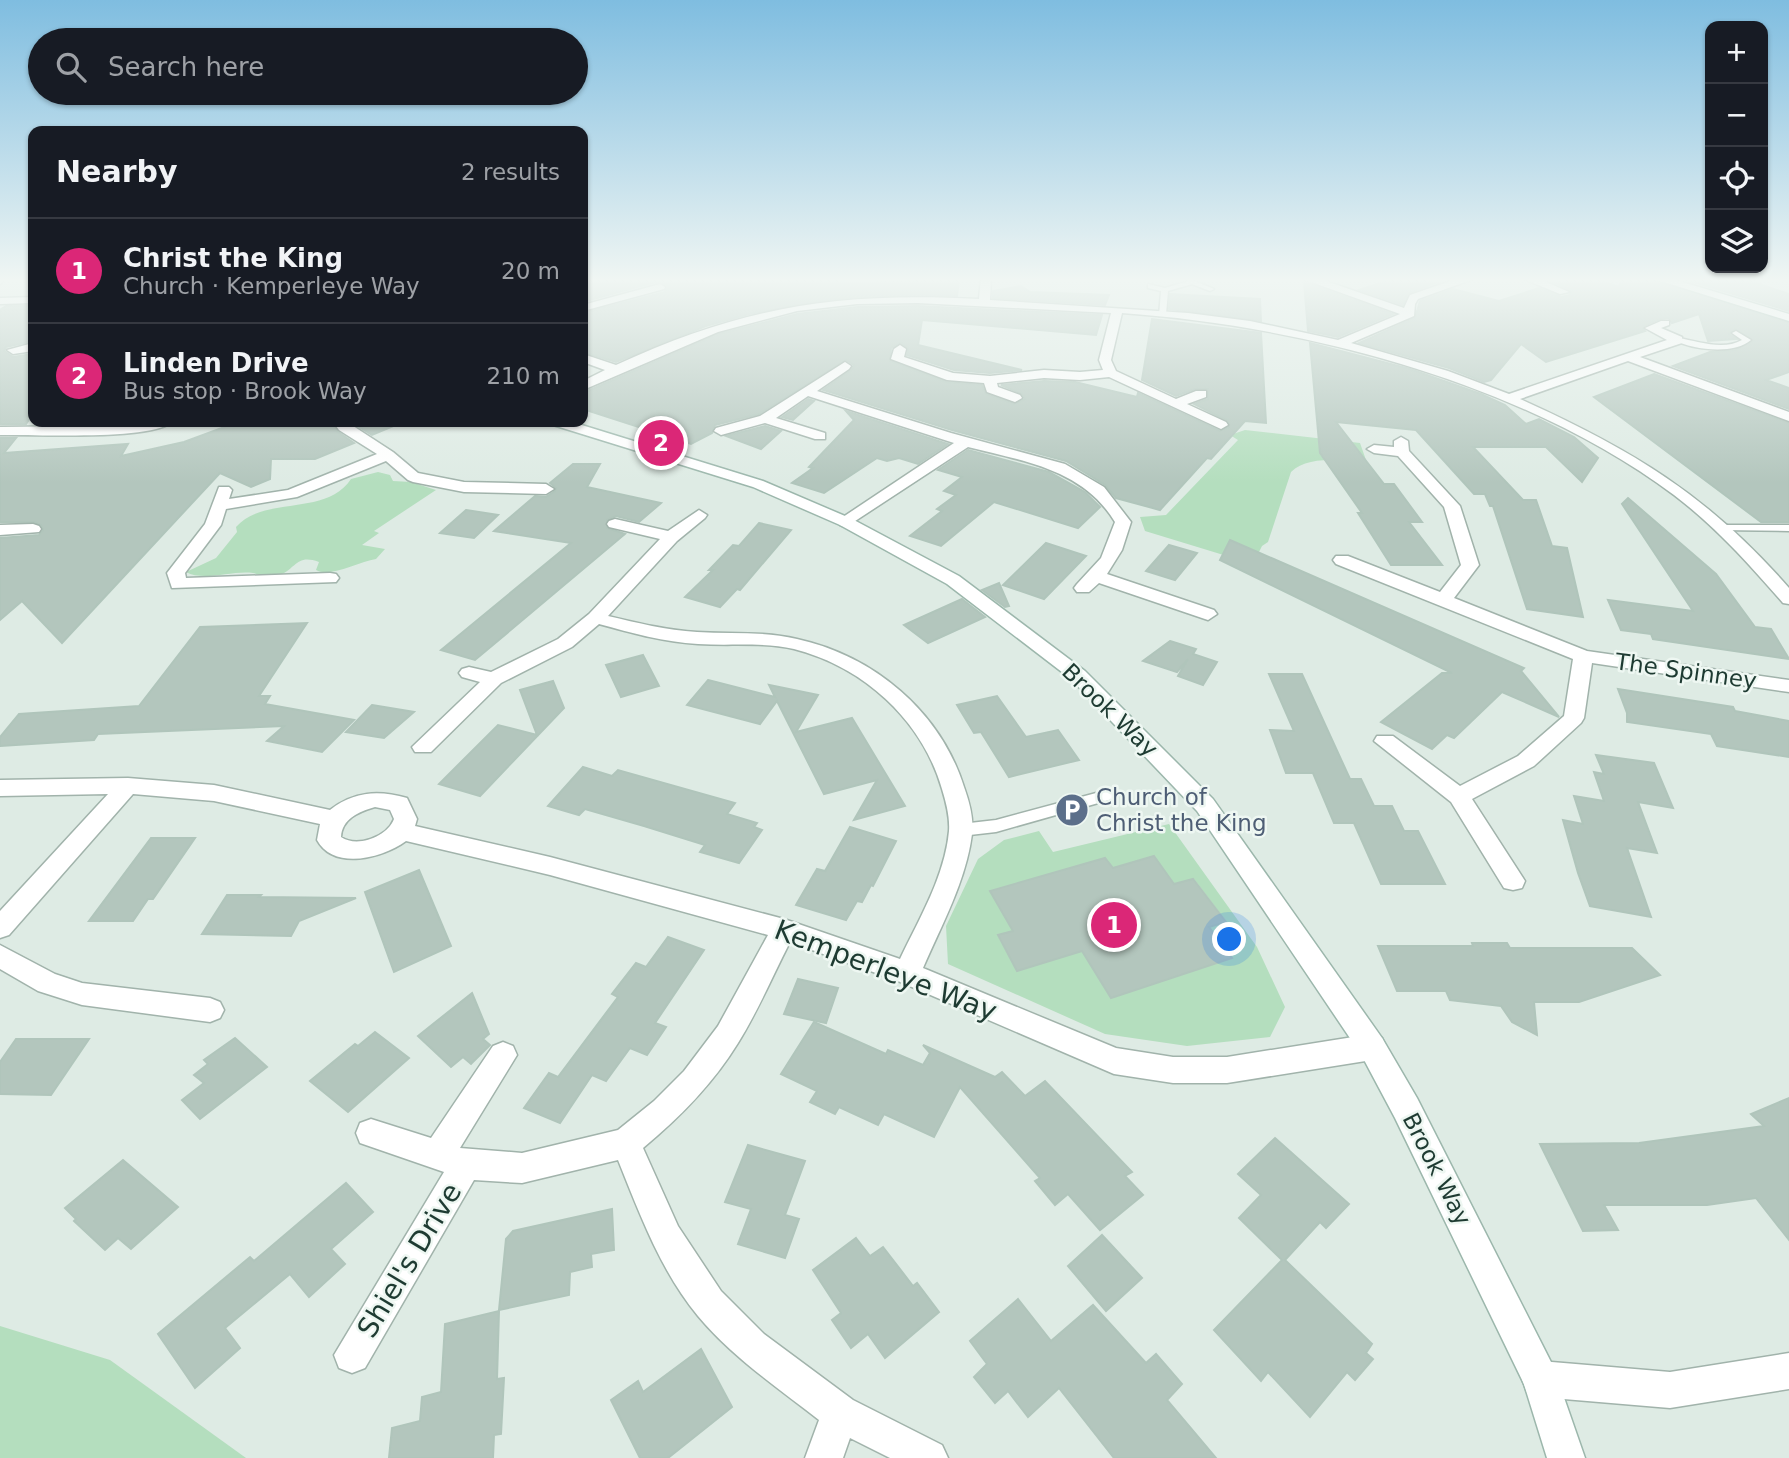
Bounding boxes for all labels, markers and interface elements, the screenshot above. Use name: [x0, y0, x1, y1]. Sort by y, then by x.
map controls: [1705, 21, 1768, 273]
button: +: [1705, 21, 1768, 84]
search box: [28, 28, 588, 105]
icon: search: [52, 48, 90, 86]
text: Search here: [108, 52, 264, 82]
button: −: [1705, 84, 1768, 147]
button: locate: [1705, 147, 1768, 210]
text: Nearby: [56, 154, 178, 189]
text: 2 results: [461, 159, 560, 185]
button: layers: [1705, 210, 1768, 273]
text: Christ the King: [123, 243, 343, 273]
text: 1: [71, 258, 87, 284]
text: 20 m: [501, 258, 560, 284]
text: Church · Kemperleye Way: [123, 273, 420, 299]
text: Linden Drive: [123, 348, 309, 378]
text: 2: [71, 363, 87, 389]
text: 210 m: [486, 363, 560, 389]
text: Bus stop · Brook Way: [123, 378, 367, 404]
pin: 2: [638, 417, 684, 469]
street label: The Spinney: [1613, 648, 1758, 694]
street label: Brook Way: [1057, 658, 1163, 762]
place label: Church of Christ the King: [1096, 784, 1267, 836]
parking icon: Church of Christ the King: [1053, 791, 1091, 829]
pin: 1: [1091, 899, 1137, 951]
street label: Kemperleye Way: [770, 913, 1002, 1028]
your location: [1212, 922, 1246, 956]
street label: Brook Way: [1398, 1109, 1476, 1229]
street label: Shiel's Drive: [350, 1177, 468, 1343]

